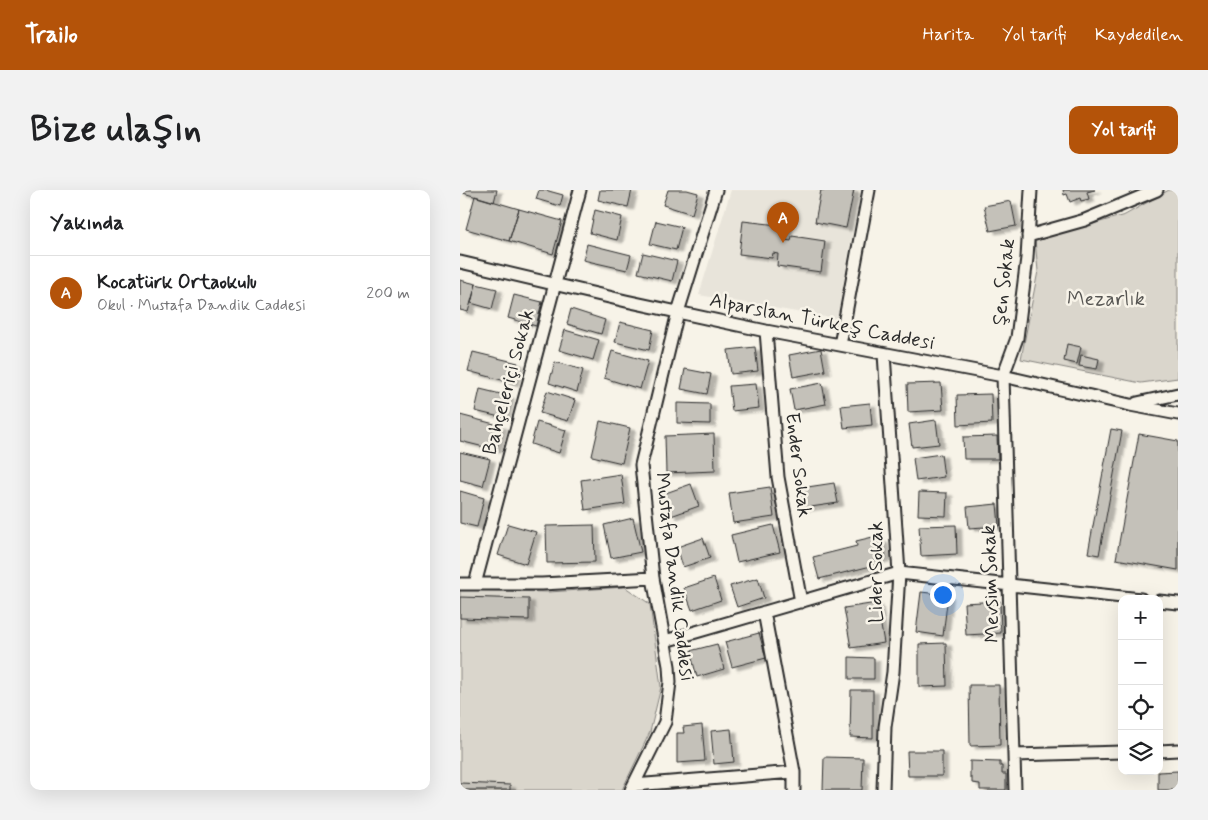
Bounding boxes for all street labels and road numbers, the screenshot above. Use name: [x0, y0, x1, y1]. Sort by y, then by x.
street label: Şen Sokak: [986, 237, 1022, 327]
street label: Alparslan Türkeş Caddesi: [707, 287, 937, 357]
street label: Bahçeleriçi Sokak: [477, 306, 542, 458]
street label: Ender Sokak: [778, 411, 818, 519]
street label: Mustafa Dandik Caddesi: [648, 471, 700, 683]
street label: Lider Sokak: [863, 521, 890, 623]
street label: Mevsim Sokak: [975, 524, 1007, 644]

